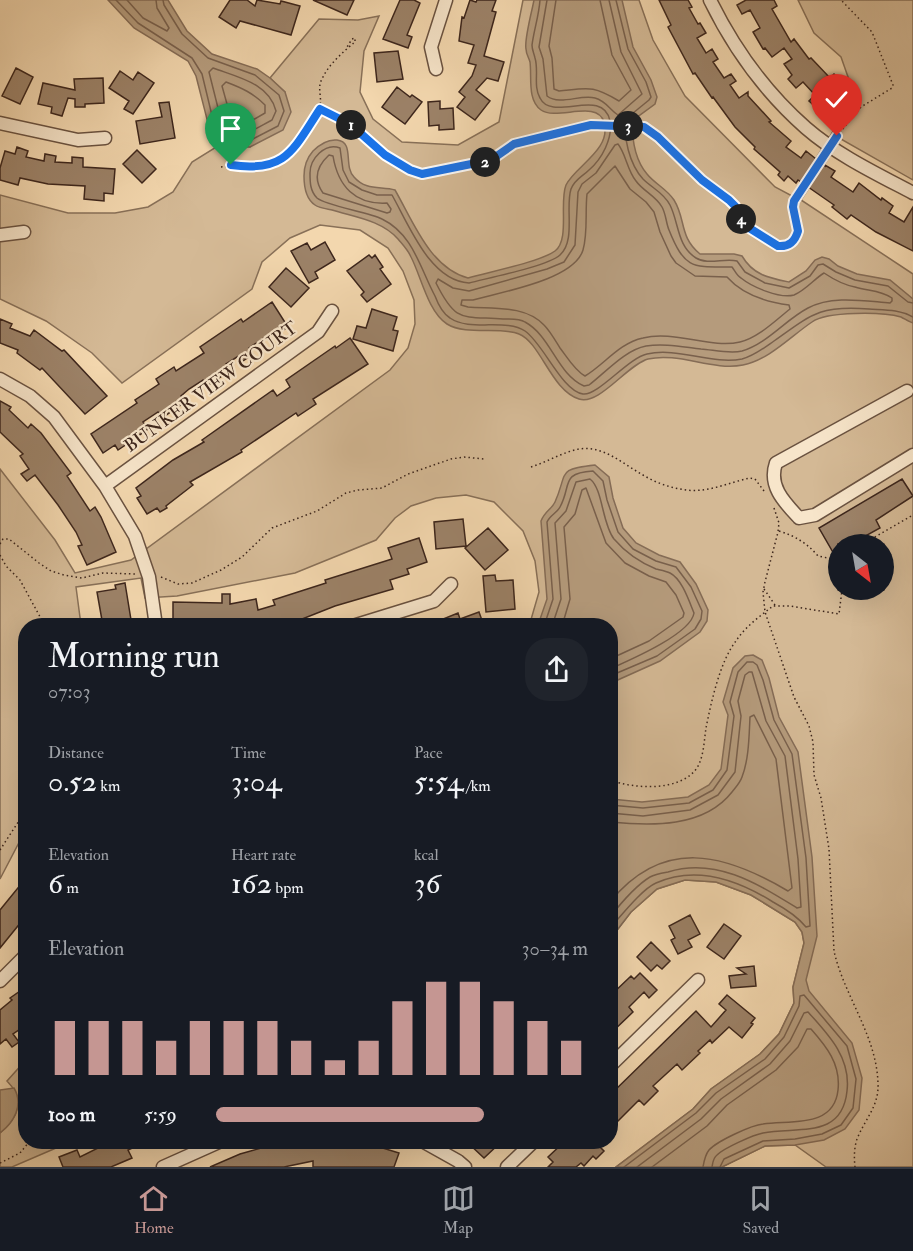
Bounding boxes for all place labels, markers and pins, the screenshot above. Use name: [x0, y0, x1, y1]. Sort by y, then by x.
pin: [811, 74, 862, 136]
pin: [205, 103, 256, 165]
pin: 1: [336, 110, 366, 140]
pin: 3: [613, 111, 643, 141]
pin: 2: [470, 147, 500, 177]
pin: 4: [726, 204, 756, 234]

